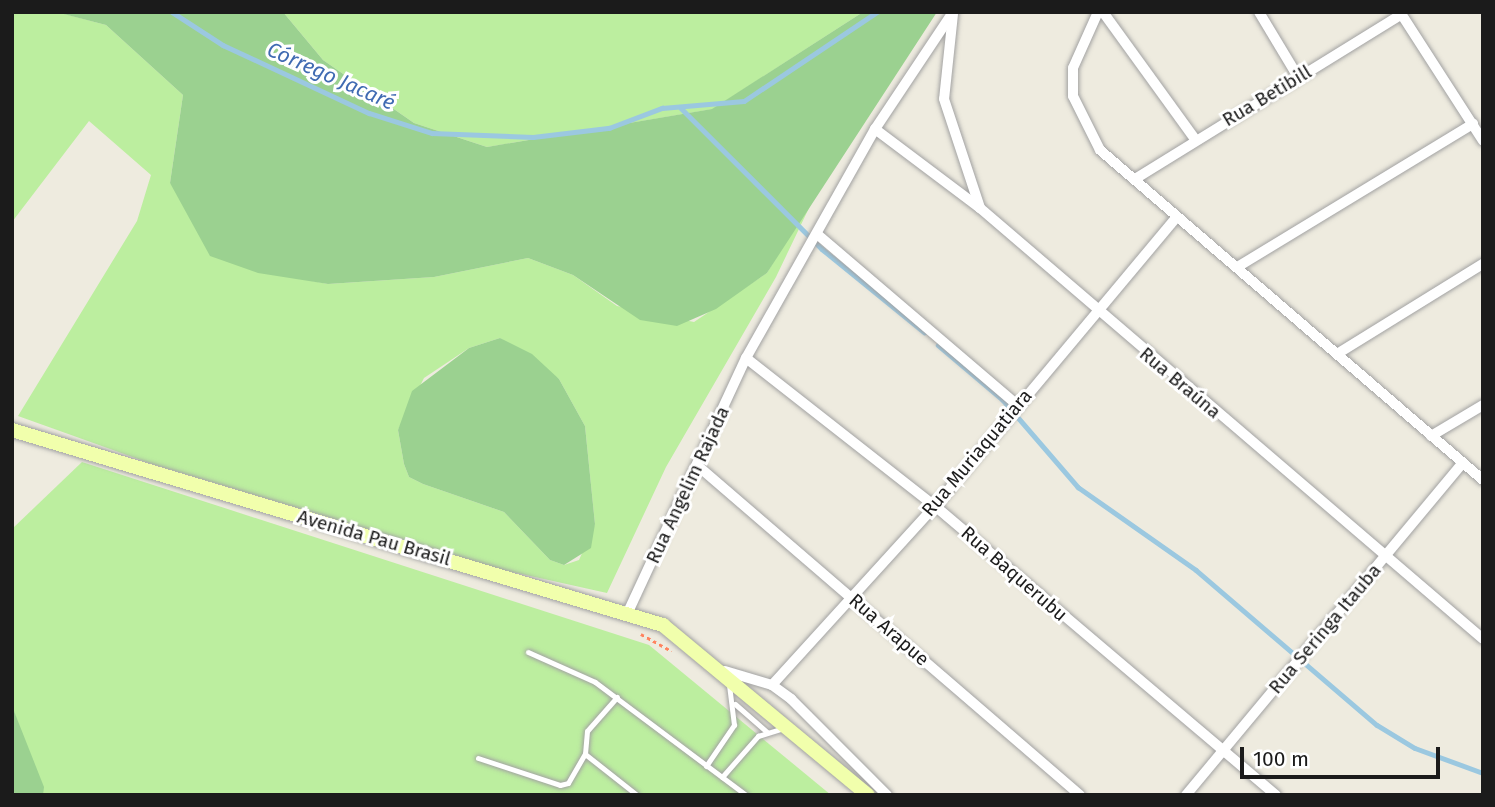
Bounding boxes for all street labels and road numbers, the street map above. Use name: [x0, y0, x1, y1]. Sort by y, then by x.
street label: Rua Betibill: [1218, 61, 1316, 131]
street label: Rua Braúna: [1135, 342, 1225, 424]
street label: Rua Muriaquatiara: [917, 385, 1037, 521]
street label: Rua Angelim Rajada: [642, 403, 734, 567]
street label: Avenida Pau Brasil: [295, 505, 453, 571]
street label: Rua Baquerubu: [956, 522, 1072, 626]
street label: Rua Seringa Itauba: [1264, 559, 1386, 699]
street label: Rua Arapue: [844, 589, 934, 671]

